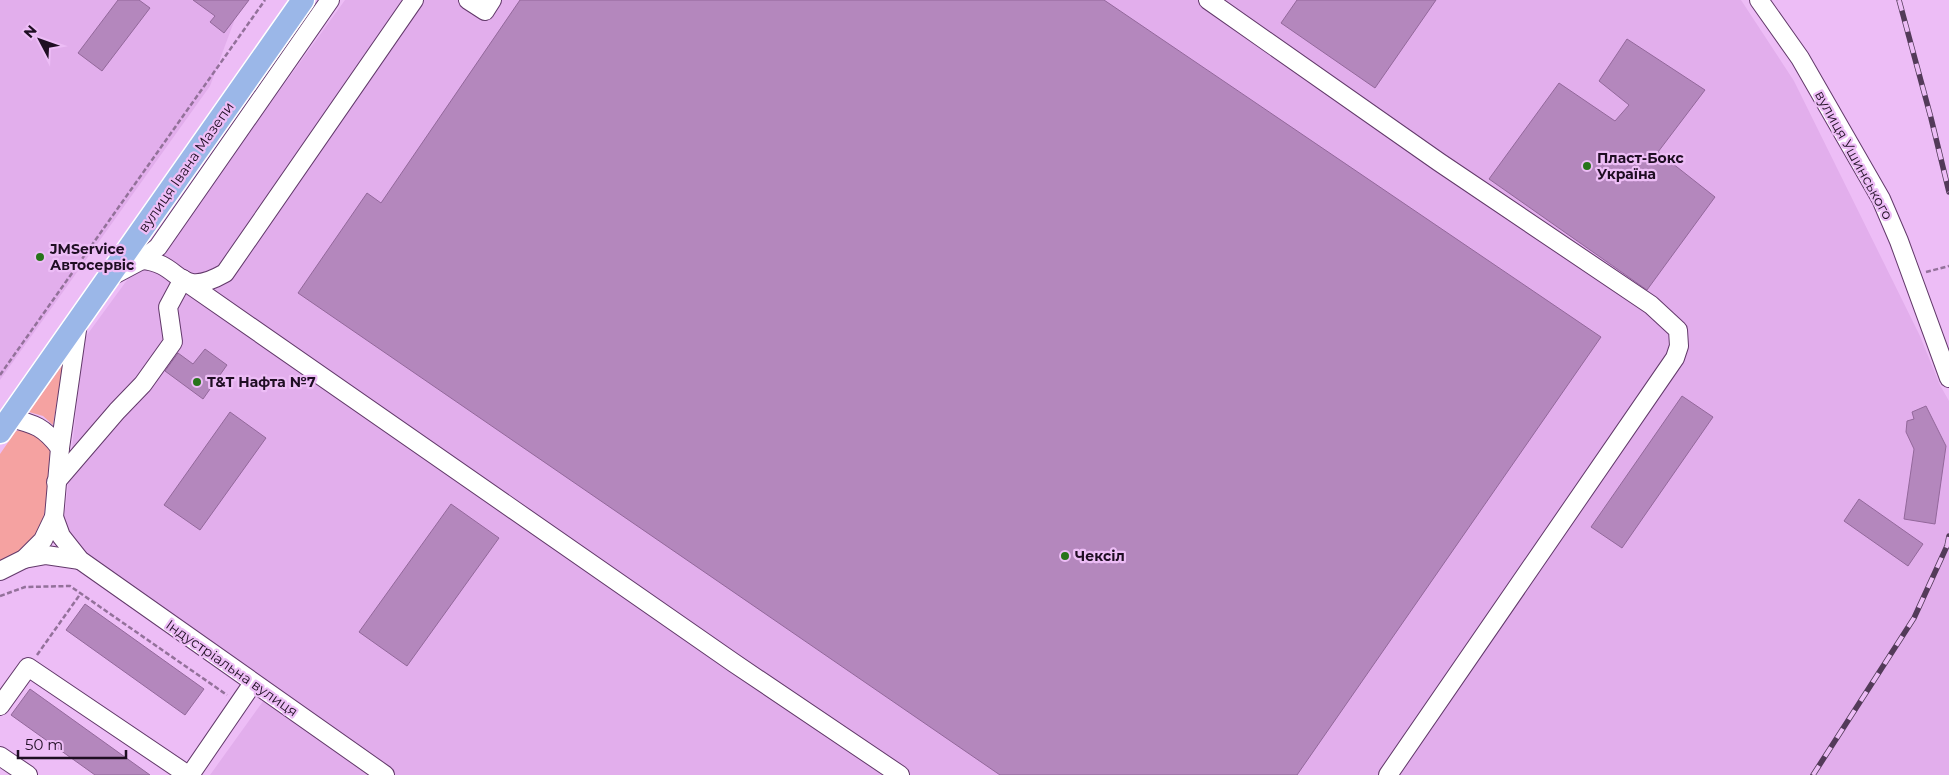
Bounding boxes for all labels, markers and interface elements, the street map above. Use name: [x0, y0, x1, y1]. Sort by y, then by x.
north arrow: [15, 15, 65, 65]
text: N: [20, 21, 41, 42]
street label: вулиця Ушинського: [1811, 87, 1897, 223]
street label: вулиця Івана Мазепи: [134, 98, 238, 236]
place label: Пласт-Бокс Україна: [1597, 149, 1684, 183]
marker: Пласт-Бокс Україна: [1581, 160, 1593, 172]
place label: JMService Автосервіс: [49, 240, 135, 274]
marker: JMService Автосервіс: [34, 251, 46, 263]
place label: Т&Т Нафта №7: [207, 373, 316, 391]
marker: Т&Т Нафта №7: [191, 376, 203, 388]
place label: Чексіл: [1075, 547, 1125, 565]
marker: Чексіл: [1059, 550, 1071, 562]
street label: Індустріальна вулиця: [163, 616, 301, 720]
scale bar: [18, 728, 125, 760]
text: 50 m: [25, 735, 63, 754]

